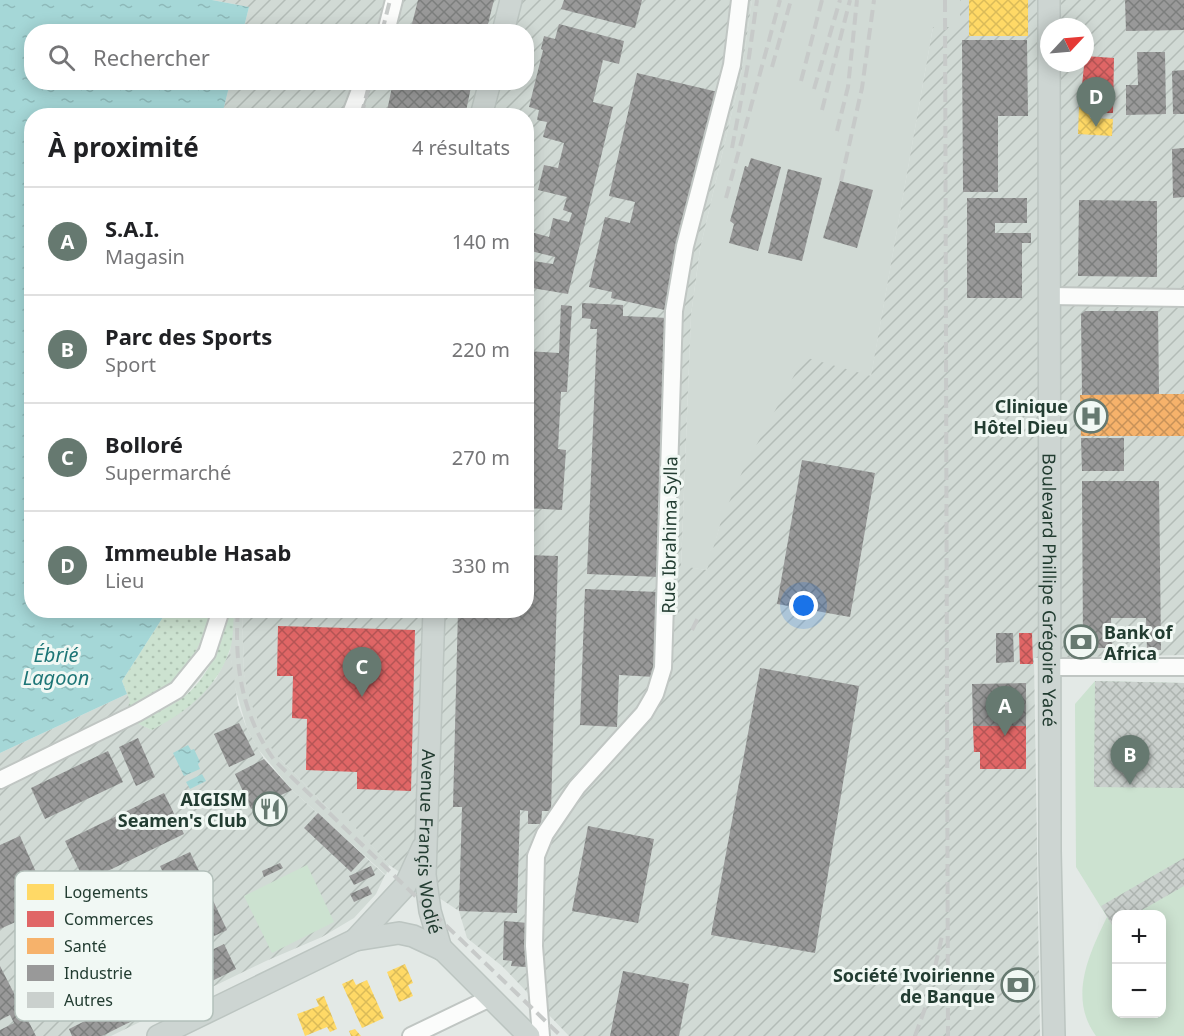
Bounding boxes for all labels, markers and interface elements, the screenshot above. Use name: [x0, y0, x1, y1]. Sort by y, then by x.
north arrow: [1040, 18, 1094, 72]
search box: [24, 24, 534, 90]
icon: search: [45, 41, 78, 74]
text: Rechercher: [93, 42, 210, 72]
pin: D: [1076, 78, 1116, 127]
text: À proximité: [48, 129, 199, 165]
text: 4 résultats: [412, 134, 510, 161]
text: S.A.I.: [105, 213, 159, 243]
text: A: [61, 228, 74, 255]
text: 140 m: [452, 228, 510, 255]
text: Magasin: [105, 243, 185, 270]
text: Parc des Sports: [105, 321, 272, 351]
text: B: [61, 336, 74, 363]
text: 220 m: [452, 336, 510, 363]
text: Sport: [105, 351, 156, 378]
place label: Clinique Hôtel Dieu: [973, 394, 1068, 439]
hospital icon: Clinique Hôtel Dieu: [1073, 398, 1109, 434]
text: Bolloré: [105, 429, 183, 459]
text: C: [61, 444, 74, 471]
text: 270 m: [452, 444, 510, 471]
street label: Boulevard Phillipe Grégoire Yacé: [1038, 453, 1062, 727]
street label: Rue Ibrahima Sylla: [656, 456, 682, 614]
text: Supermarché: [105, 459, 231, 486]
text: Immeuble Hasab: [105, 537, 291, 567]
text: D: [60, 552, 75, 579]
text: 330 m: [452, 552, 510, 579]
text: Lieu: [105, 567, 144, 594]
your location: [789, 591, 818, 620]
place label: Bank of Africa: [1104, 620, 1174, 665]
bank icon: Bank of Africa: [1063, 624, 1099, 660]
water label: Ébrié Lagoon: [23, 641, 89, 691]
pin: C: [342, 648, 382, 697]
pin: A: [986, 686, 1024, 736]
pin: B: [1110, 736, 1150, 785]
street label: Avenue Françis Wodié: [413, 749, 448, 937]
place label: AIGISM Seamen's Club: [118, 787, 247, 832]
restaurant icon: AIGISM Seamen's Club: [252, 791, 288, 827]
legend: [15, 871, 213, 1021]
text: Logements: [64, 881, 148, 903]
text: Commerces: [64, 908, 153, 930]
map controls: [1112, 910, 1166, 1018]
button: +: [1112, 910, 1166, 964]
text: Santé: [64, 935, 106, 957]
text: Industrie: [64, 962, 132, 984]
place label: Société Ivoirienne de Banque: [833, 963, 995, 1008]
button: −: [1112, 964, 1166, 1018]
bank icon: Société Ivoirienne de Banque: [1000, 967, 1036, 1003]
text: Autres: [64, 989, 113, 1011]

